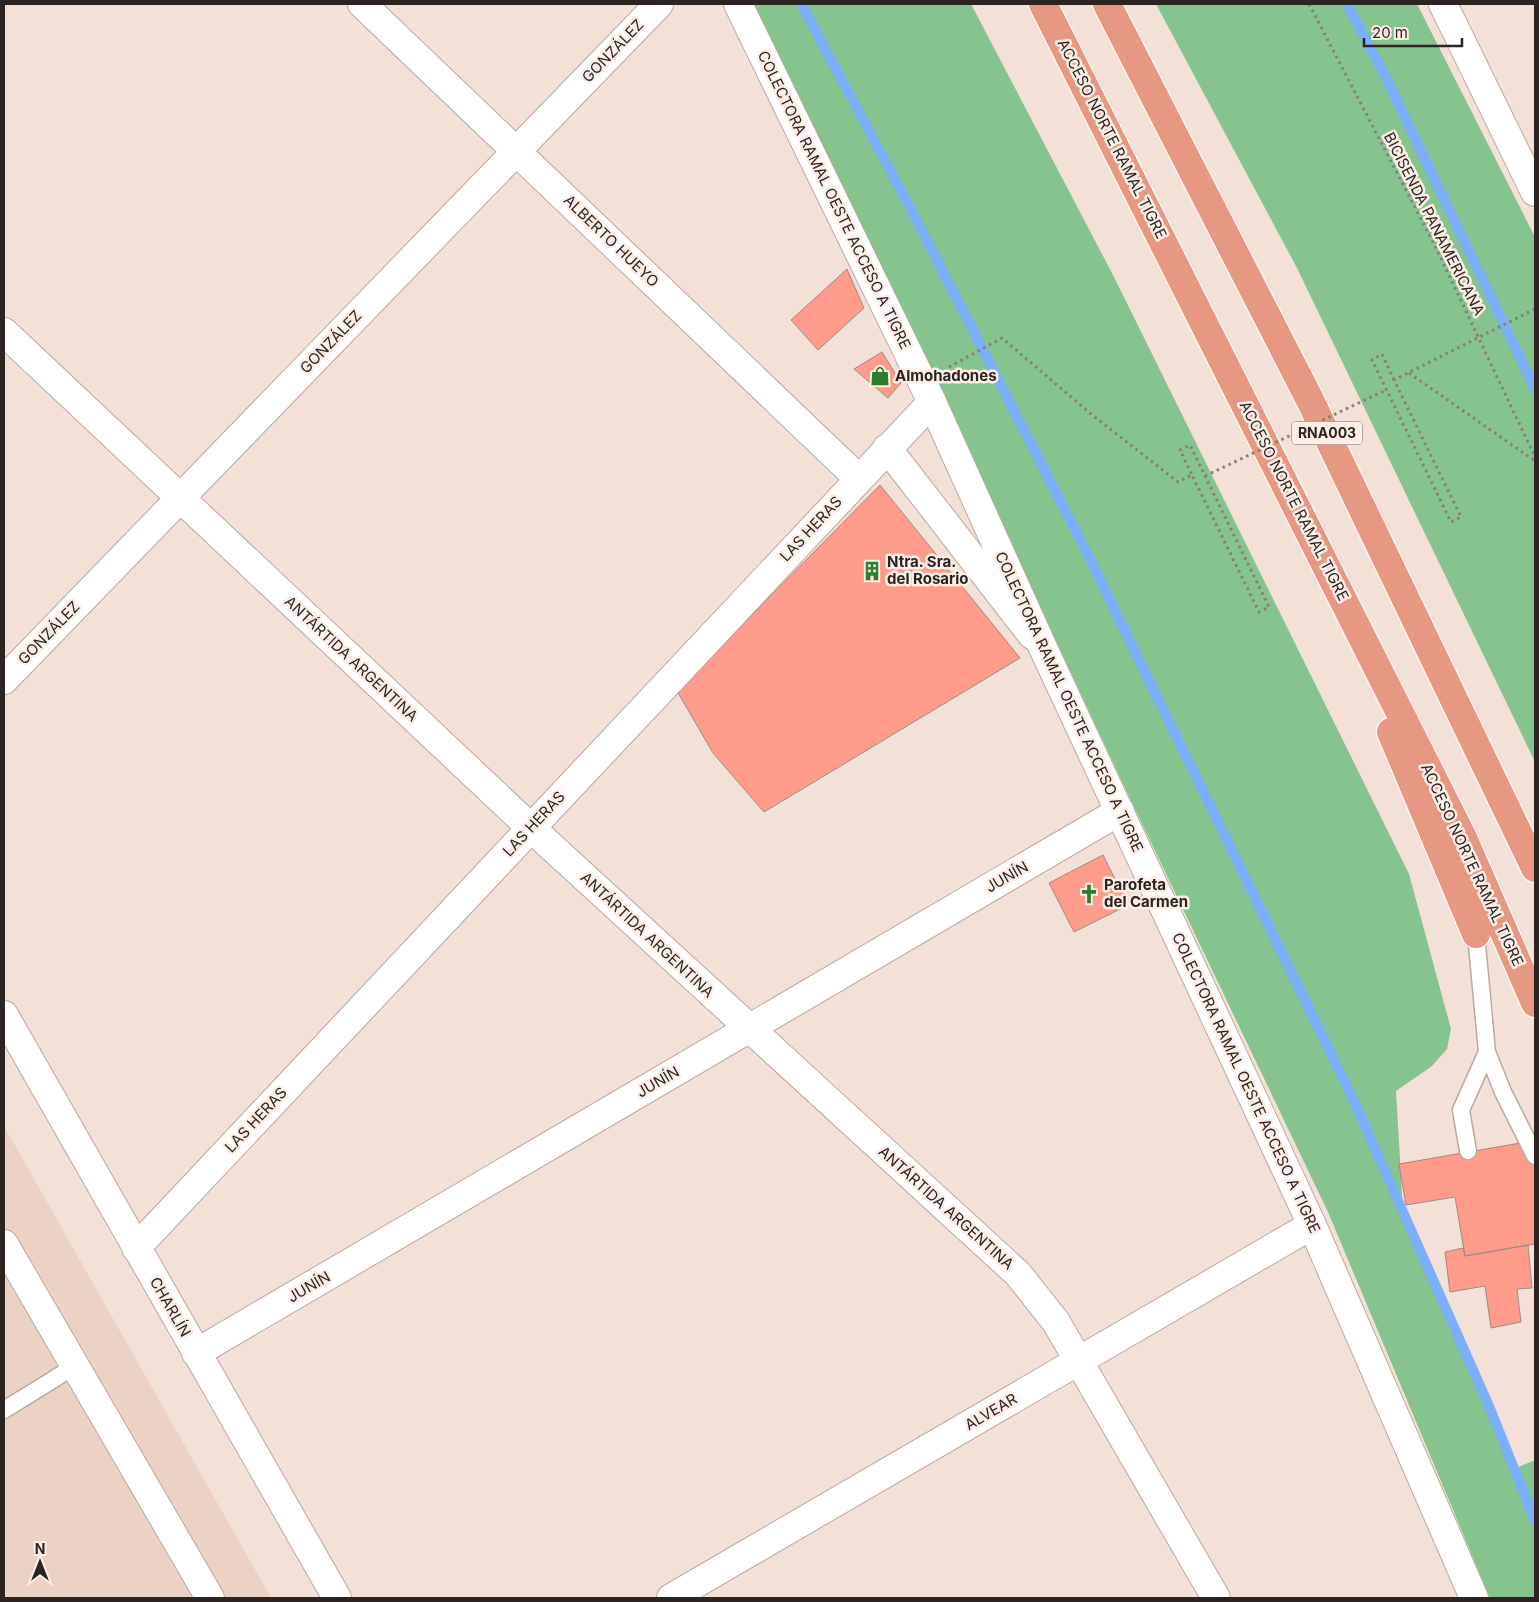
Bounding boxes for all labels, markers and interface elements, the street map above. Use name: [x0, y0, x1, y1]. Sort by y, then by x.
street label: GONZÁLEZ: [578, 15, 647, 86]
scale bar: [1364, 15, 1462, 47]
text: 20 m: [1372, 23, 1408, 42]
street label: ACCESO NORTE RAMAL TIGRE: [1054, 36, 1171, 242]
street label: COLECTORA RAMAL OESTE ACCESO A TIGRE: [754, 47, 915, 352]
street label: BICISENDA PANAMERICANA: [1380, 129, 1489, 319]
street label: ALBERTO HUEYO: [560, 190, 663, 291]
street label: GONZÁLEZ: [296, 306, 365, 377]
shop icon: Almohadones: [869, 365, 891, 387]
place label: Almohadones: [895, 366, 997, 385]
street label: ACCESO NORTE RAMAL TIGRE: [1236, 398, 1353, 604]
road number: RNA003: [1292, 422, 1362, 444]
street label: LAS HERAS: [776, 492, 846, 565]
street label: COLECTORA RAMAL OESTE ACCESO A TIGRE: [991, 548, 1148, 855]
place label: Ntra. Sra. del Rosario: [887, 552, 968, 588]
building icon: Ntra. Sra. del Rosario: [861, 560, 883, 582]
street label: ANTÁRTIDA ARGENTINA: [281, 592, 422, 725]
street label: GONZÁLEZ: [14, 597, 83, 668]
street label: ACCESO NORTE RAMAL TIGRE: [1417, 760, 1528, 969]
street label: LAS HERAS: [499, 787, 569, 860]
street label: JUNÍN: [982, 857, 1032, 896]
street label: ANTÁRTIDA ARGENTINA: [577, 868, 718, 1001]
place label: Parofeta del Carmen: [1104, 875, 1188, 911]
church icon: Parofeta del Carmen: [1078, 883, 1100, 905]
street label: COLECTORA RAMAL OESTE ACCESO A TIGRE: [1168, 929, 1325, 1236]
street label: JUNÍN: [633, 1062, 683, 1101]
street label: LAS HERAS: [221, 1083, 291, 1156]
street label: ANTÁRTIDA ARGENTINA: [875, 1142, 1018, 1273]
street label: JUNÍN: [284, 1267, 334, 1306]
street label: CHARLÍN: [146, 1273, 195, 1340]
street label: ALVEAR: [961, 1389, 1021, 1434]
north arrow: [15, 1537, 65, 1587]
text: N: [35, 1540, 45, 1557]

